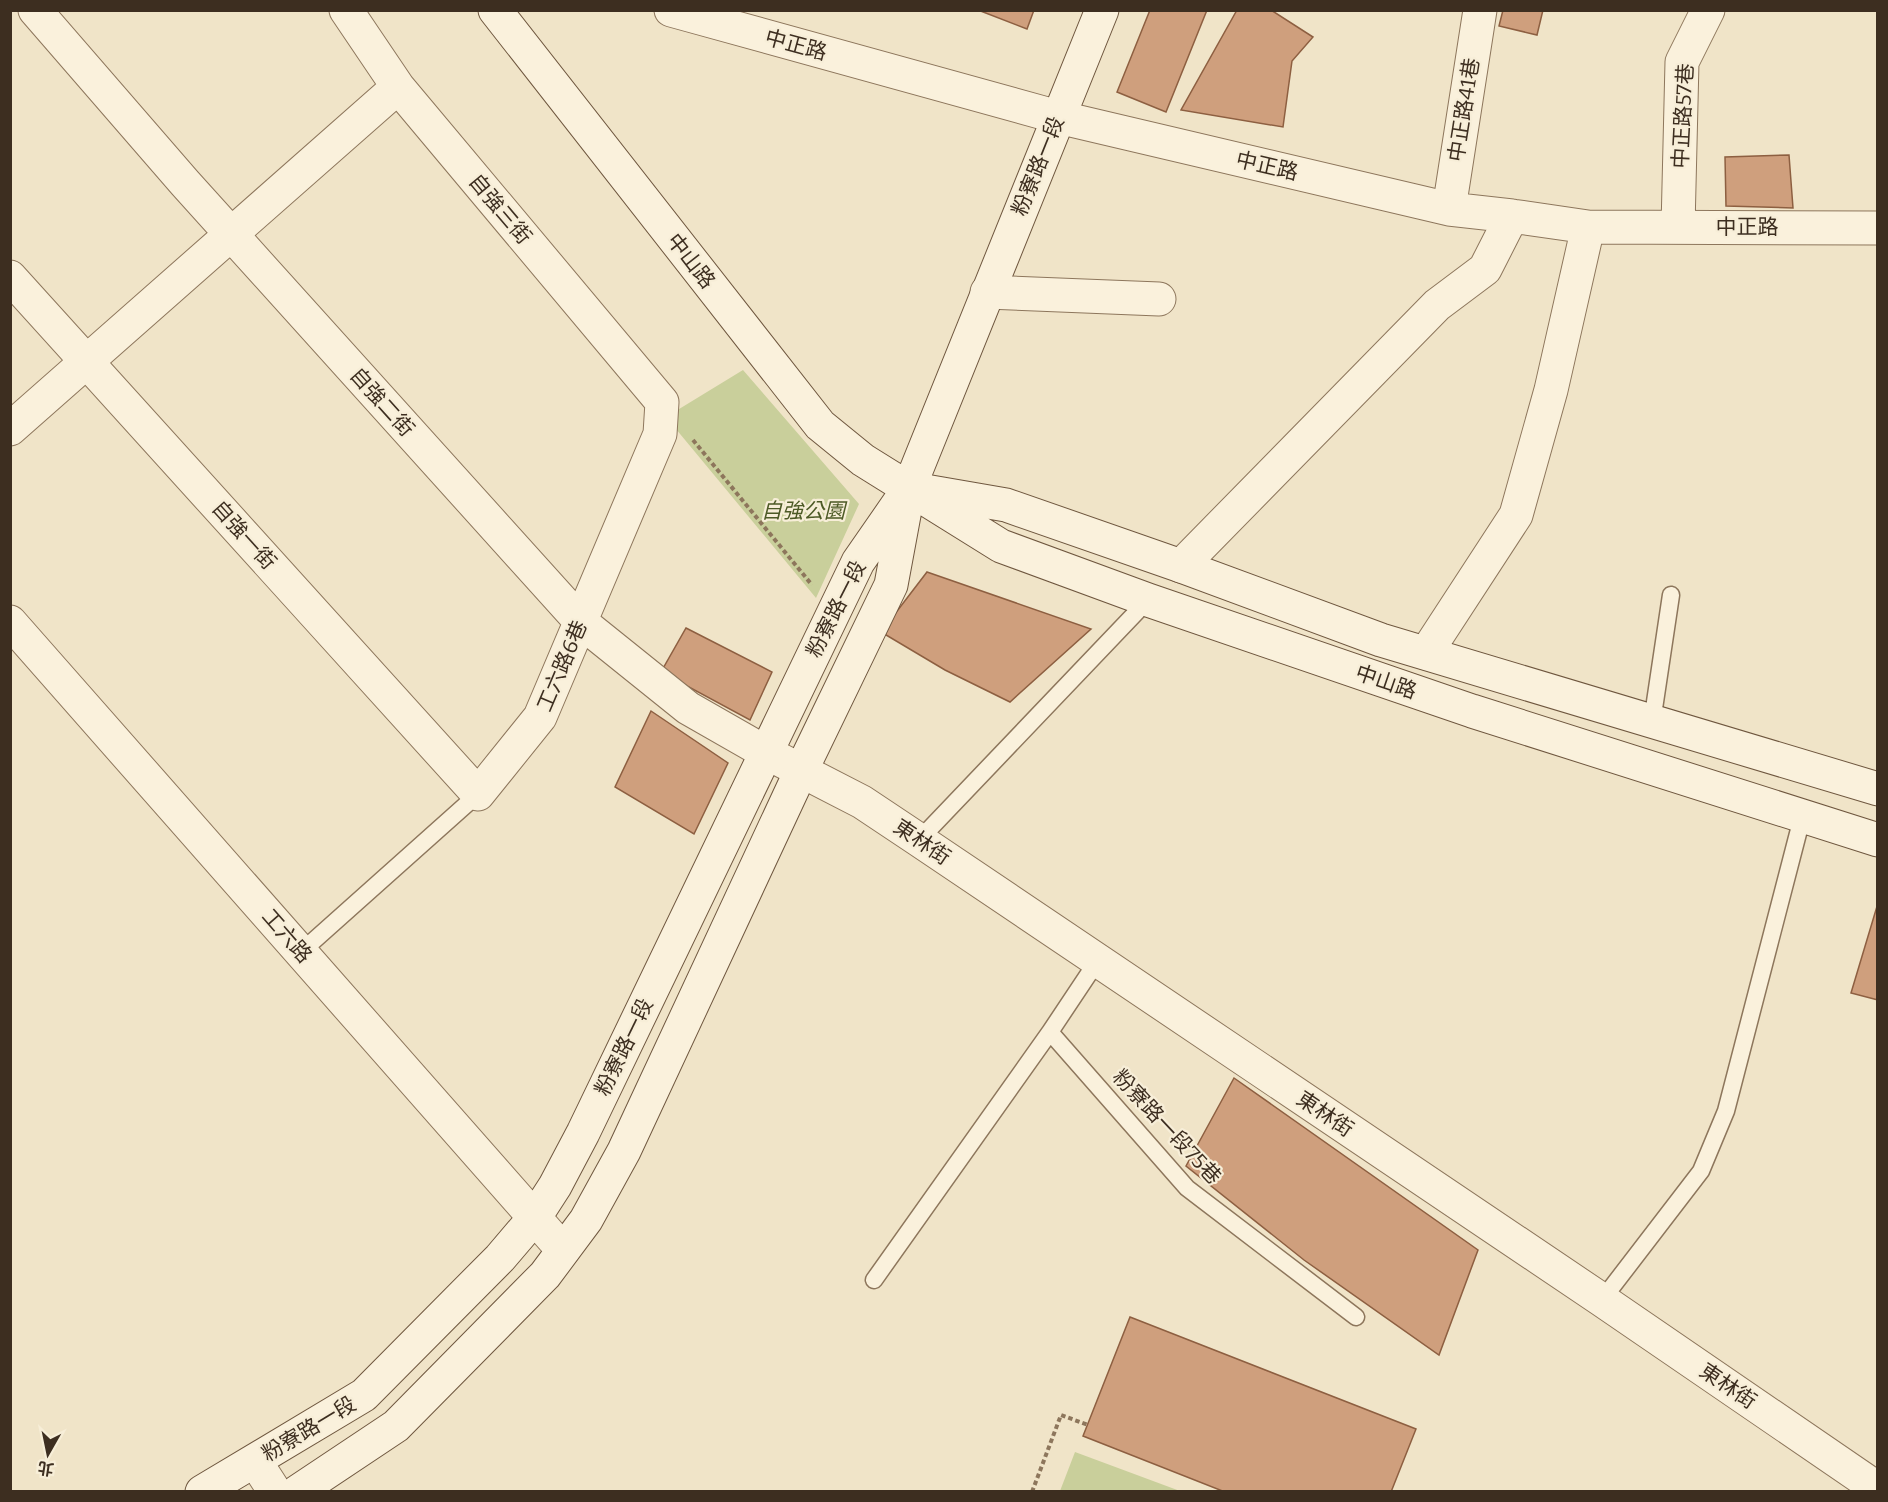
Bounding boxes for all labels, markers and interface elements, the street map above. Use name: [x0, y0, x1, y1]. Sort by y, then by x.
street label: 中正路: [762, 24, 830, 66]
street label: 中正路41巷: [1443, 56, 1485, 164]
street label: 中正路57巷: [1667, 63, 1699, 169]
street label: 粉寮路一段: [1006, 112, 1070, 220]
street label: 中正路: [1233, 146, 1301, 186]
street label: 自強三街: [463, 168, 537, 250]
street label: 中正路: [1716, 214, 1779, 240]
street label: 中山路: [661, 228, 721, 294]
street label: 自強二街: [344, 362, 420, 442]
street label: 自強一街: [206, 495, 282, 575]
park label: 自強公園: [761, 498, 848, 524]
street label: 粉寮路一段: [801, 556, 871, 662]
street label: 工六路6巷: [531, 617, 593, 715]
street label: 中山路: [1352, 659, 1420, 705]
street label: 東林街: [889, 814, 955, 870]
street label: 工六路: [257, 904, 317, 968]
street label: 粉寮路一段: [589, 994, 659, 1100]
street label: 粉寮路一段75巷: [1107, 1064, 1227, 1190]
street label: 東林街: [1292, 1086, 1358, 1142]
street label: 東林街: [1695, 1358, 1761, 1414]
street label: 粉寮路一段: [257, 1391, 361, 1467]
north arrow: [18, 1424, 78, 1484]
text: 北: [36, 1458, 55, 1479]

